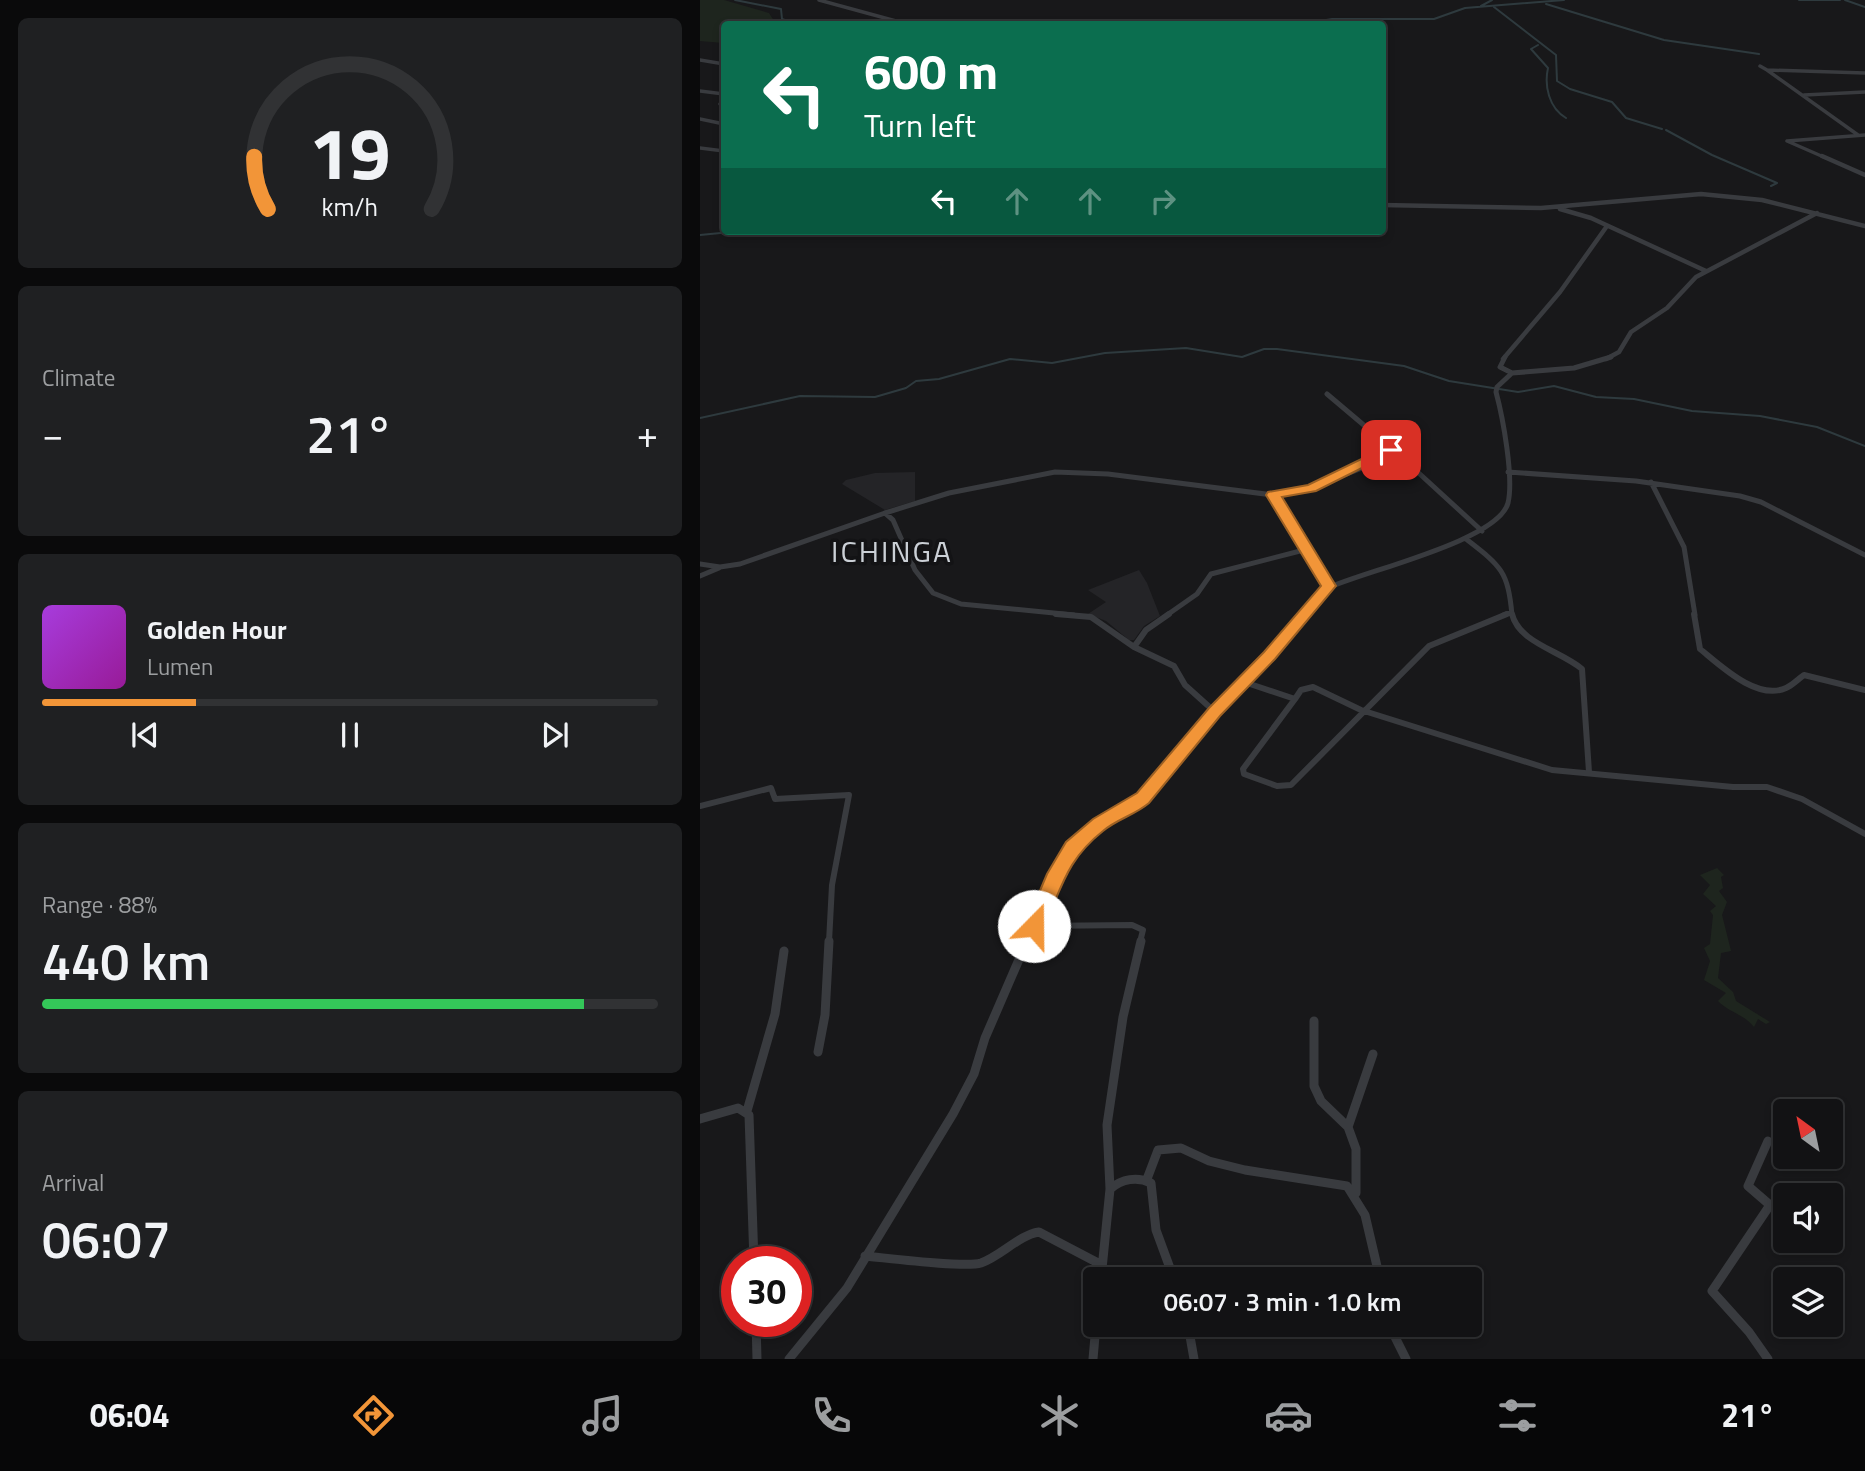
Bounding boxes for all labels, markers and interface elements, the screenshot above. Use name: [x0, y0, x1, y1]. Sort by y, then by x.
text: 600 m: [864, 33, 998, 108]
icon: left: [749, 49, 840, 140]
text: 19: [309, 97, 391, 207]
text: Turn left: [864, 101, 976, 149]
icon: left: [925, 182, 963, 220]
icon: ahead: [998, 182, 1036, 220]
icon: ahead: [1071, 182, 1109, 220]
icon: right: [1144, 182, 1182, 220]
text: km/h: [322, 188, 378, 226]
text: Climate: [42, 360, 115, 395]
text: 21°: [306, 394, 394, 473]
text: −: [42, 405, 63, 463]
text: +: [637, 405, 658, 463]
pin: [1361, 420, 1421, 480]
icon: arrive: [1372, 431, 1410, 469]
district label: ICHINGA: [831, 528, 953, 574]
text: Golden Hour: [147, 610, 287, 649]
text: Lumen: [147, 649, 213, 684]
icon: previous: [126, 716, 164, 754]
icon: pause: [331, 716, 369, 754]
icon: next: [536, 716, 574, 754]
text: Range · 88%: [42, 887, 157, 922]
position arrow: [997, 889, 1071, 963]
text: 440 km: [42, 921, 210, 1000]
north arrow: [1773, 1099, 1843, 1169]
map controls: [1773, 1099, 1843, 1337]
text: Arrival: [42, 1165, 104, 1200]
button: sound: [1773, 1183, 1843, 1253]
text: 06:07: [42, 1199, 171, 1278]
speed limit sign: 30: [721, 1246, 812, 1337]
button: layers: [1773, 1267, 1843, 1337]
text: 06:07 · 3 min · 1.0 km: [1163, 1282, 1402, 1321]
text: 06:04: [90, 1391, 170, 1439]
icon: directions: [349, 1391, 398, 1440]
icon: music: [578, 1391, 627, 1440]
icon: phone: [807, 1391, 856, 1440]
icon: climate: [1035, 1391, 1084, 1440]
icon: car: [1264, 1391, 1313, 1440]
icon: filters: [1493, 1391, 1542, 1440]
text: 21°: [1721, 1391, 1775, 1439]

